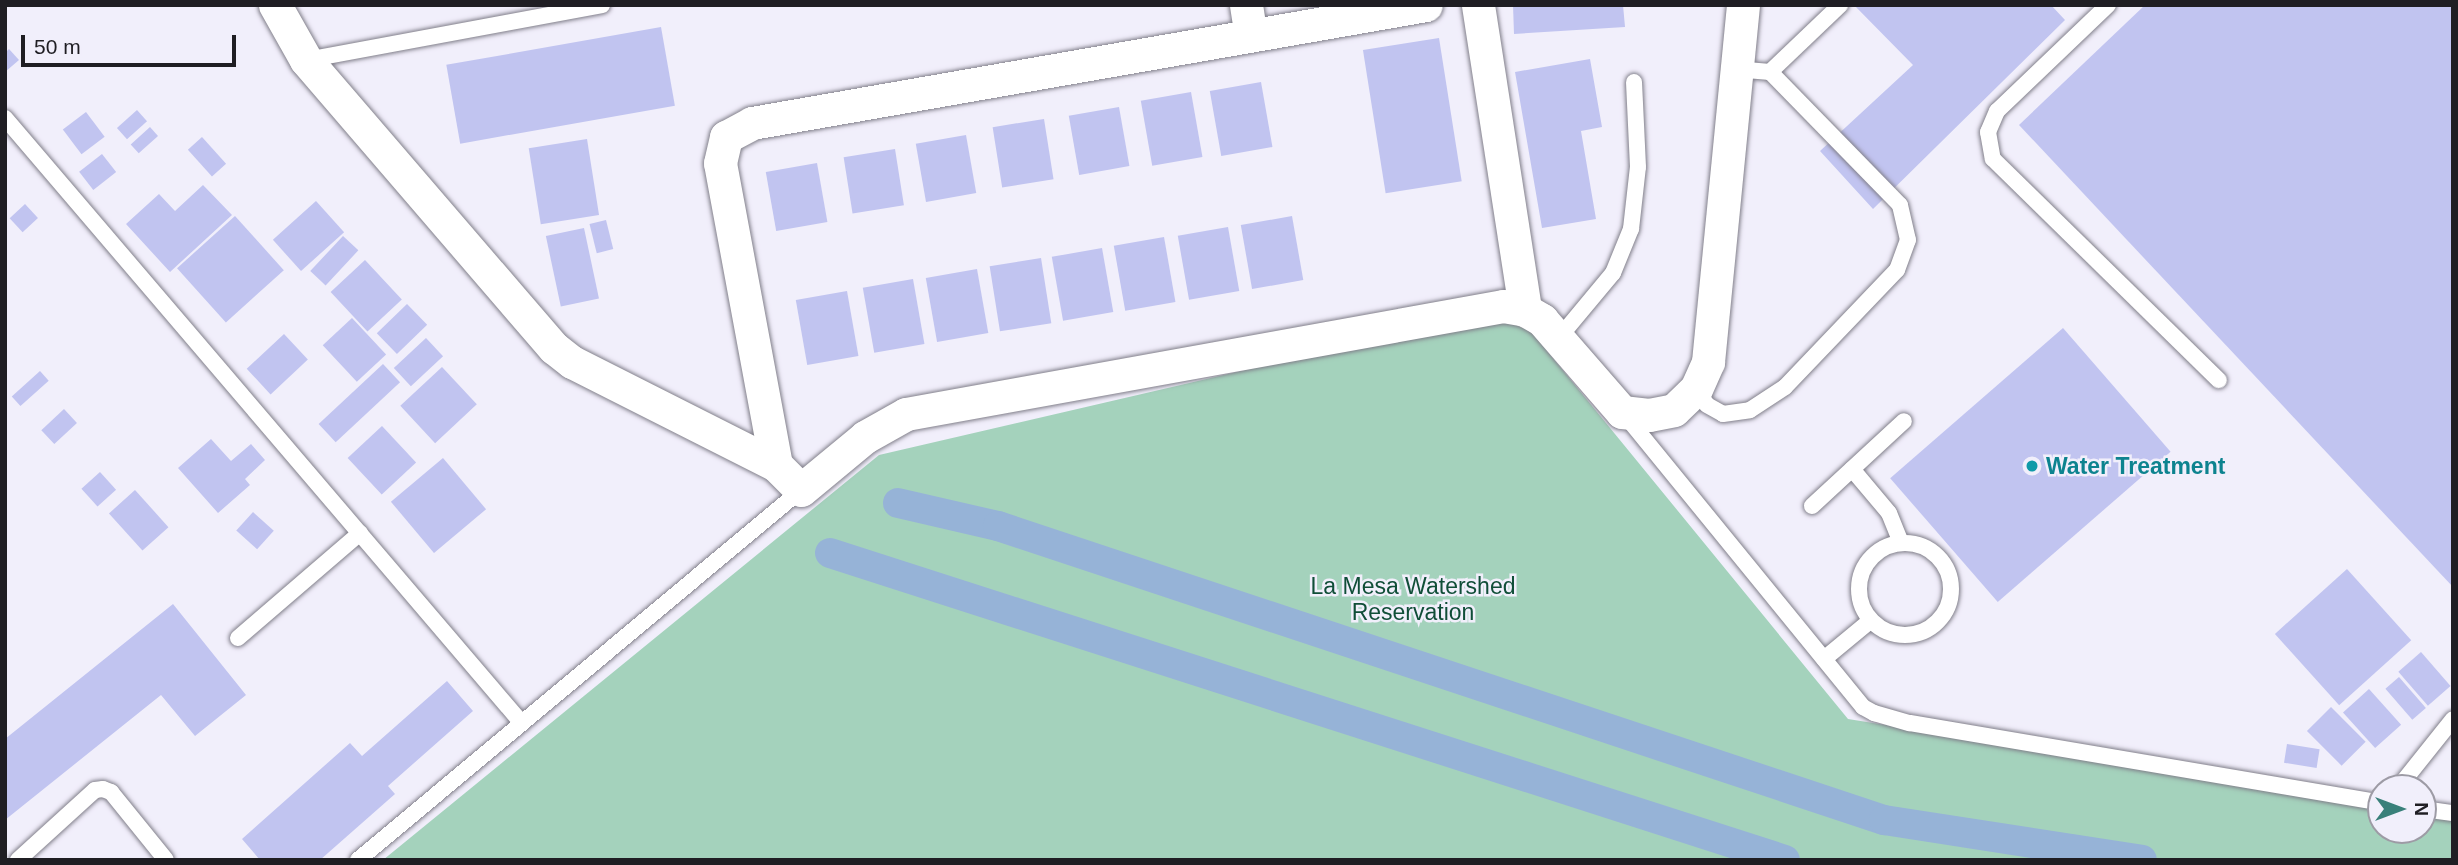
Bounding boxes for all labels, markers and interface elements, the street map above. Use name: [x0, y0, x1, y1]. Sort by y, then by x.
scale bar: [24, 21, 240, 65]
text: 50 m: [34, 35, 81, 58]
place label: Water Treatment: [2046, 452, 2225, 480]
marker: Water Treatment: [2024, 458, 2040, 474]
park label: La Mesa Watershed Reservation: [1311, 572, 1515, 626]
north arrow: [2367, 774, 2437, 844]
text: N: [2411, 802, 2432, 816]

